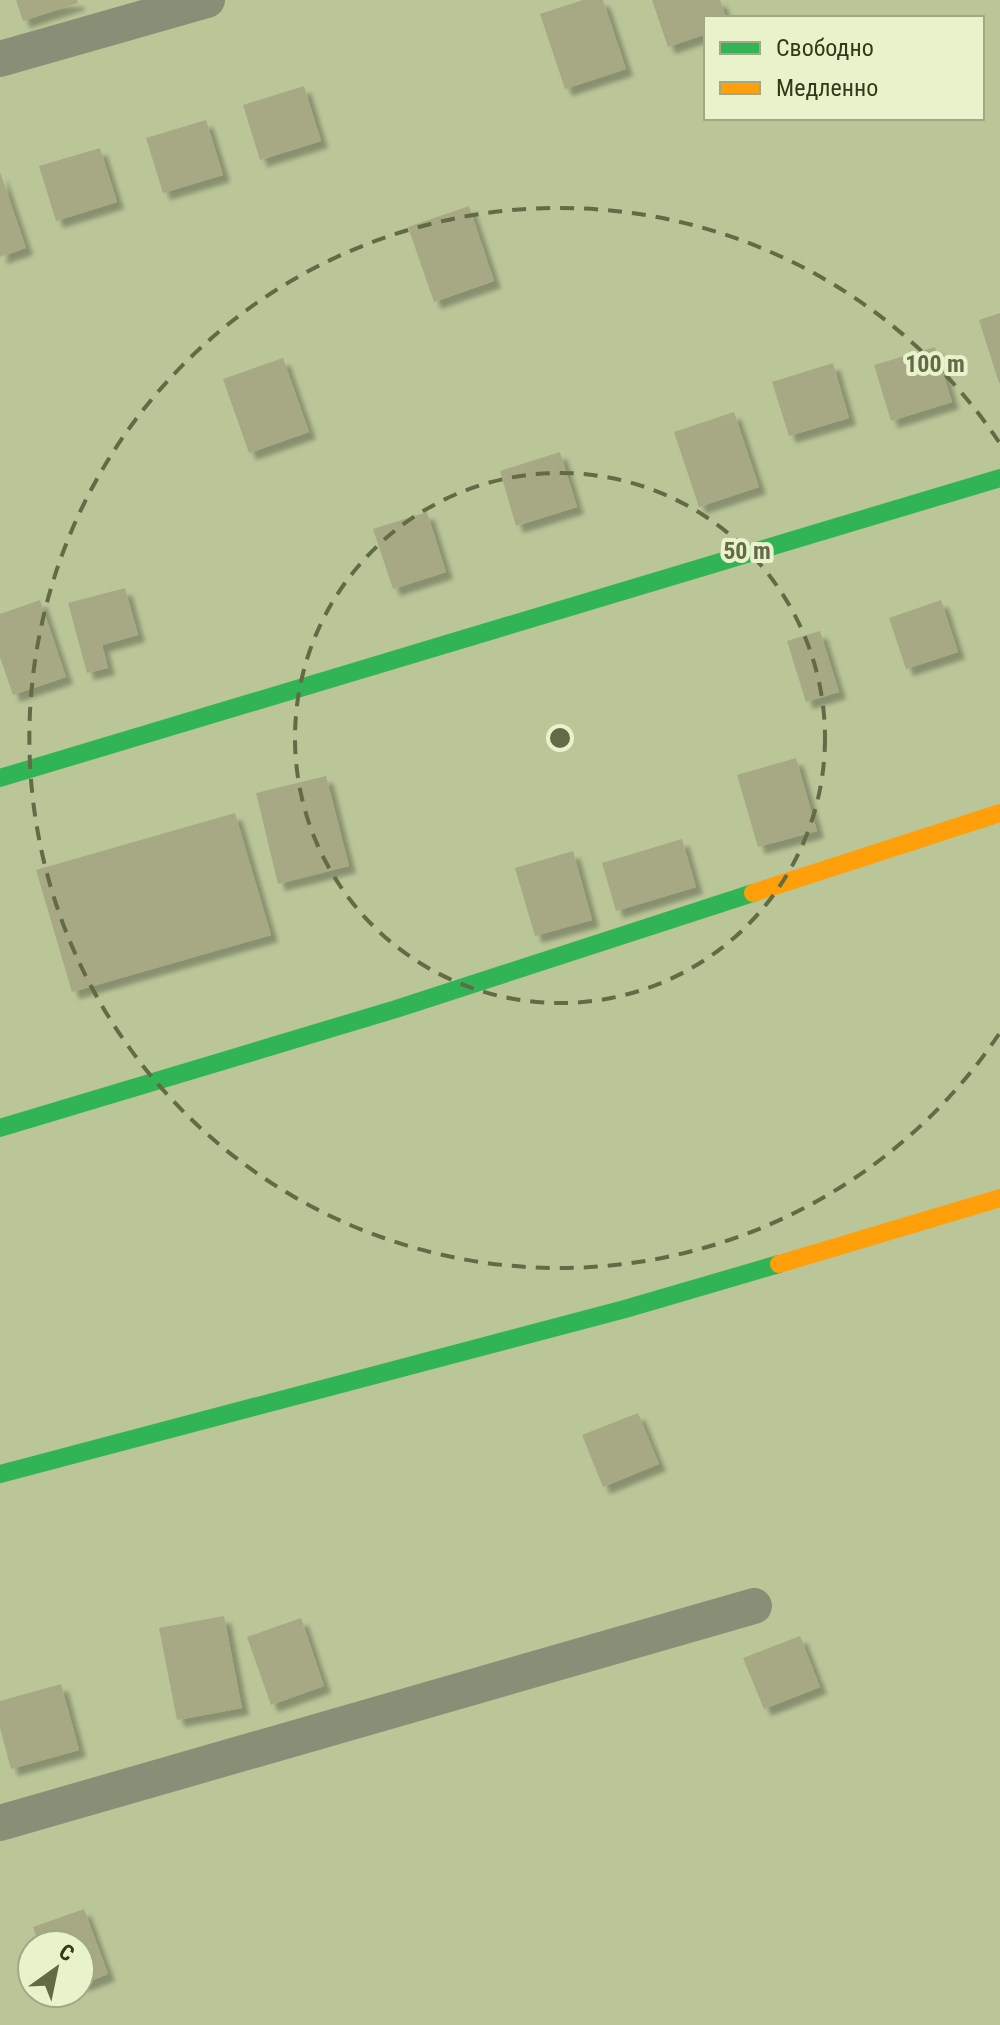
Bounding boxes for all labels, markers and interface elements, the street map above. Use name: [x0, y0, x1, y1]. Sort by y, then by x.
legend: [704, 16, 984, 120]
text: Свободно: [776, 34, 874, 62]
text: Медленно: [776, 74, 878, 102]
text: 100 m: [905, 350, 965, 378]
text: 50 m: [723, 537, 771, 565]
centre of rings: [546, 724, 574, 752]
north arrow: [16, 1929, 96, 2009]
text: С: [55, 1939, 79, 1967]

